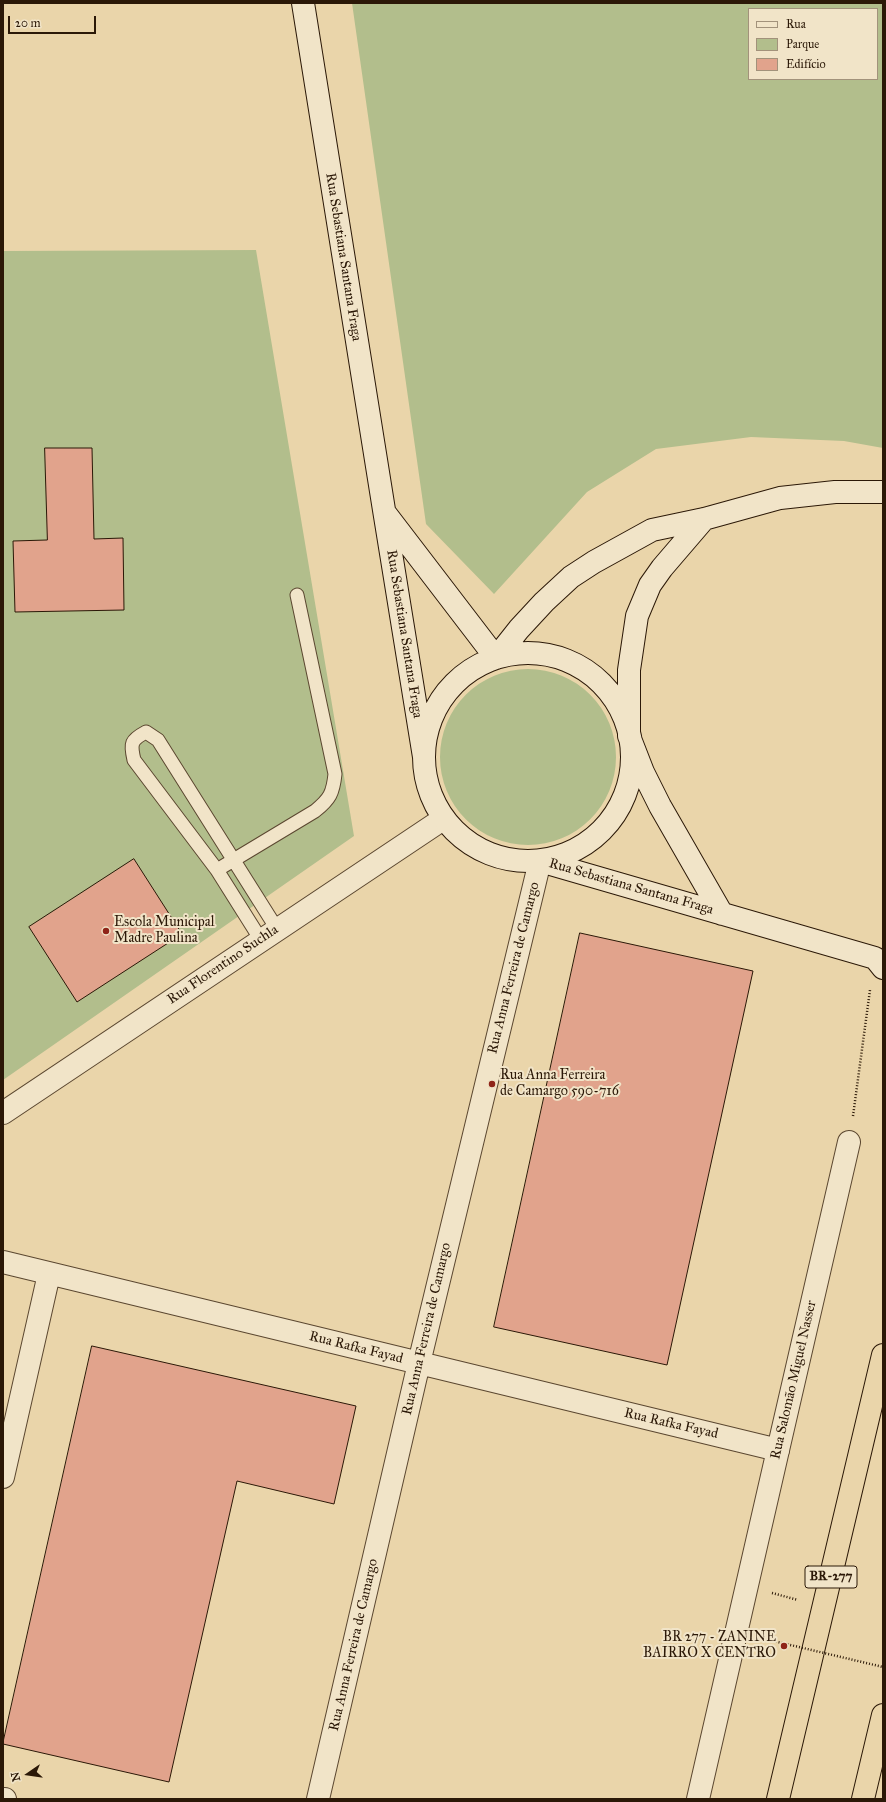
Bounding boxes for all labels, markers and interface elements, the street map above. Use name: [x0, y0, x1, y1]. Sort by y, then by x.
scale bar: [10, 8, 98, 34]
legend: [748, 8, 878, 80]
text: 20 m: [15, 16, 41, 30]
text: Rua: [786, 17, 806, 31]
text: Parque: [786, 37, 819, 51]
text: Edifício: [786, 57, 826, 71]
street label: Rua Sebastiana Santana Fraga: [321, 172, 365, 342]
street label: Rua Sebastiana Santana Fraga: [382, 549, 426, 719]
street label: Rua Sebastiana Santana Fraga: [547, 855, 715, 919]
street label: Rua Anna Ferreira de Camargo: [485, 880, 543, 1056]
place label: Escola Municipal Madre Paulina: [114, 915, 214, 948]
street label: Rua Florentino Suchla: [164, 922, 282, 1008]
marker: Escola Municipal Madre Paulina: [101, 926, 111, 936]
place label: Rua Anna Ferreira de Camargo 590-716: [500, 1068, 619, 1100]
marker: Rua Anna Ferreira de Camargo 590-716: [487, 1079, 497, 1089]
street label: Rua Anna Ferreira de Camargo: [399, 1241, 455, 1417]
street label: Rua Salomão Miguel Nasser: [768, 1299, 820, 1461]
street label: Rua Rafka Fayad: [307, 1328, 405, 1368]
street label: Rua Rafka Fayad: [622, 1405, 720, 1443]
street label: Rua Anna Ferreira de Camargo: [326, 1557, 382, 1733]
road number: BR-277: [805, 1566, 857, 1588]
place label: BR 277 - ZANINE BAIRRO X CENTRO: [643, 1630, 776, 1662]
marker: BR 277 - ZANINE BAIRRO X CENTRO: [779, 1641, 789, 1651]
north arrow: [8, 1754, 48, 1794]
text: N: [8, 1771, 23, 1783]

